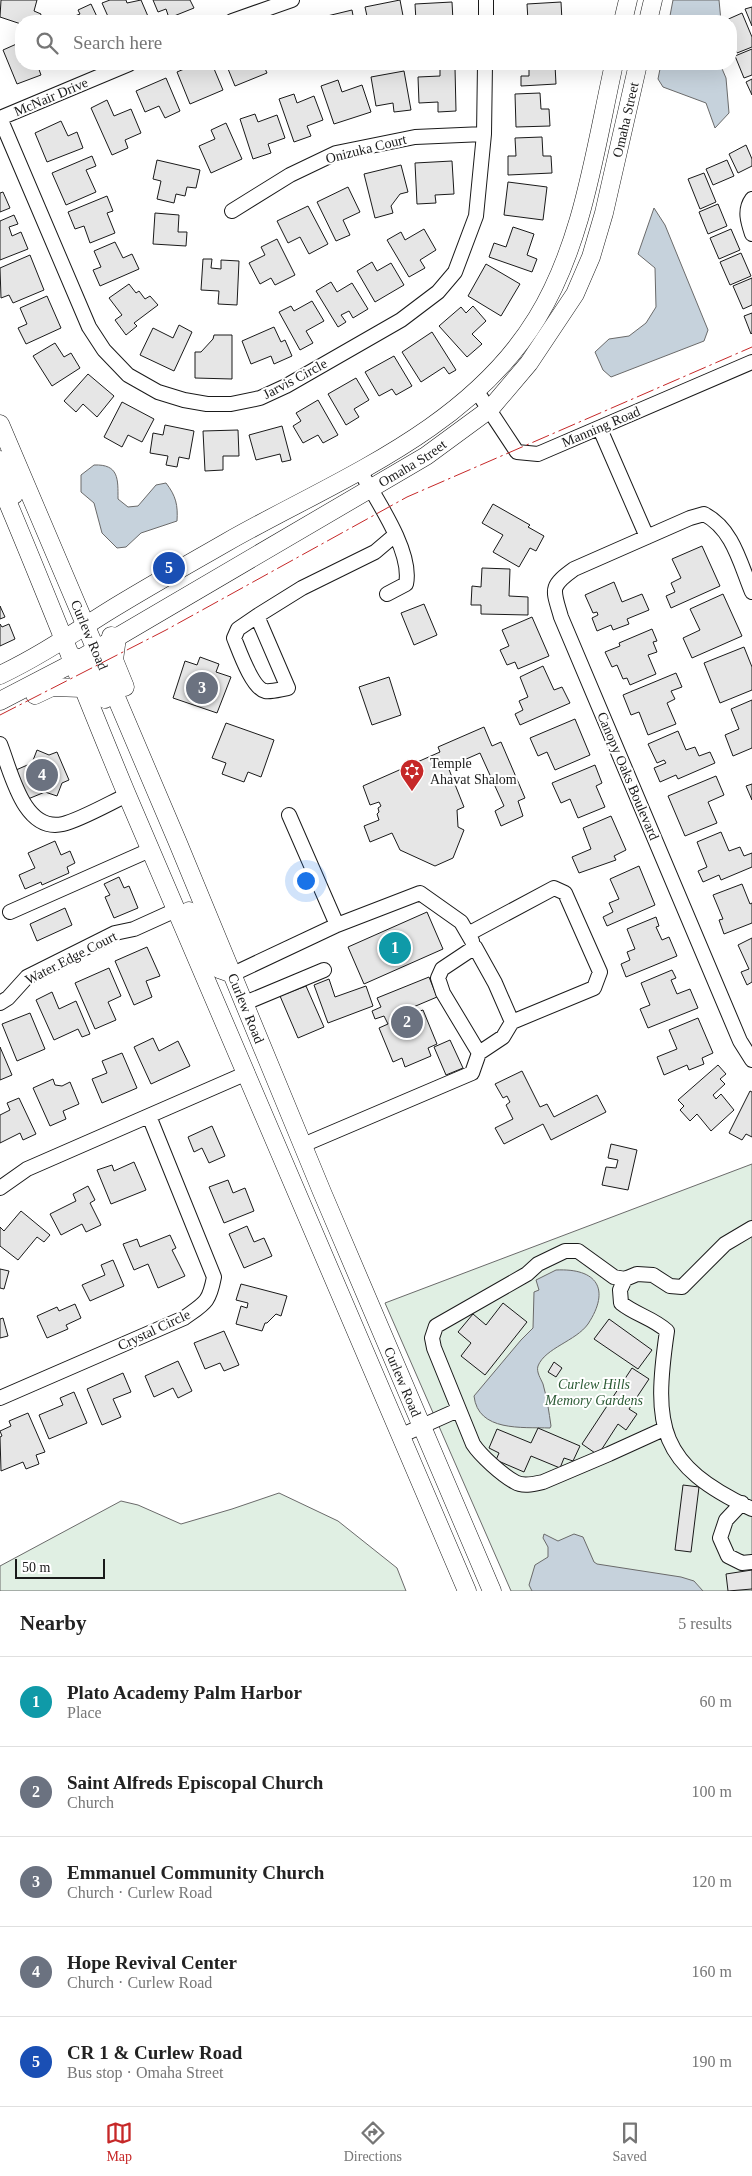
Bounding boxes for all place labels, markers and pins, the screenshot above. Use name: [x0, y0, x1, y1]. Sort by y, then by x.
pin: 5: [153, 549, 185, 587]
pin: 3: [186, 669, 218, 707]
pin: 4: [26, 756, 58, 794]
place label: Temple Ahavat Shalom: [430, 756, 517, 787]
synagogue icon: Temple Ahavat Shalom: [399, 758, 425, 792]
pin: 1: [379, 929, 411, 967]
pin: 2: [391, 1003, 423, 1041]

